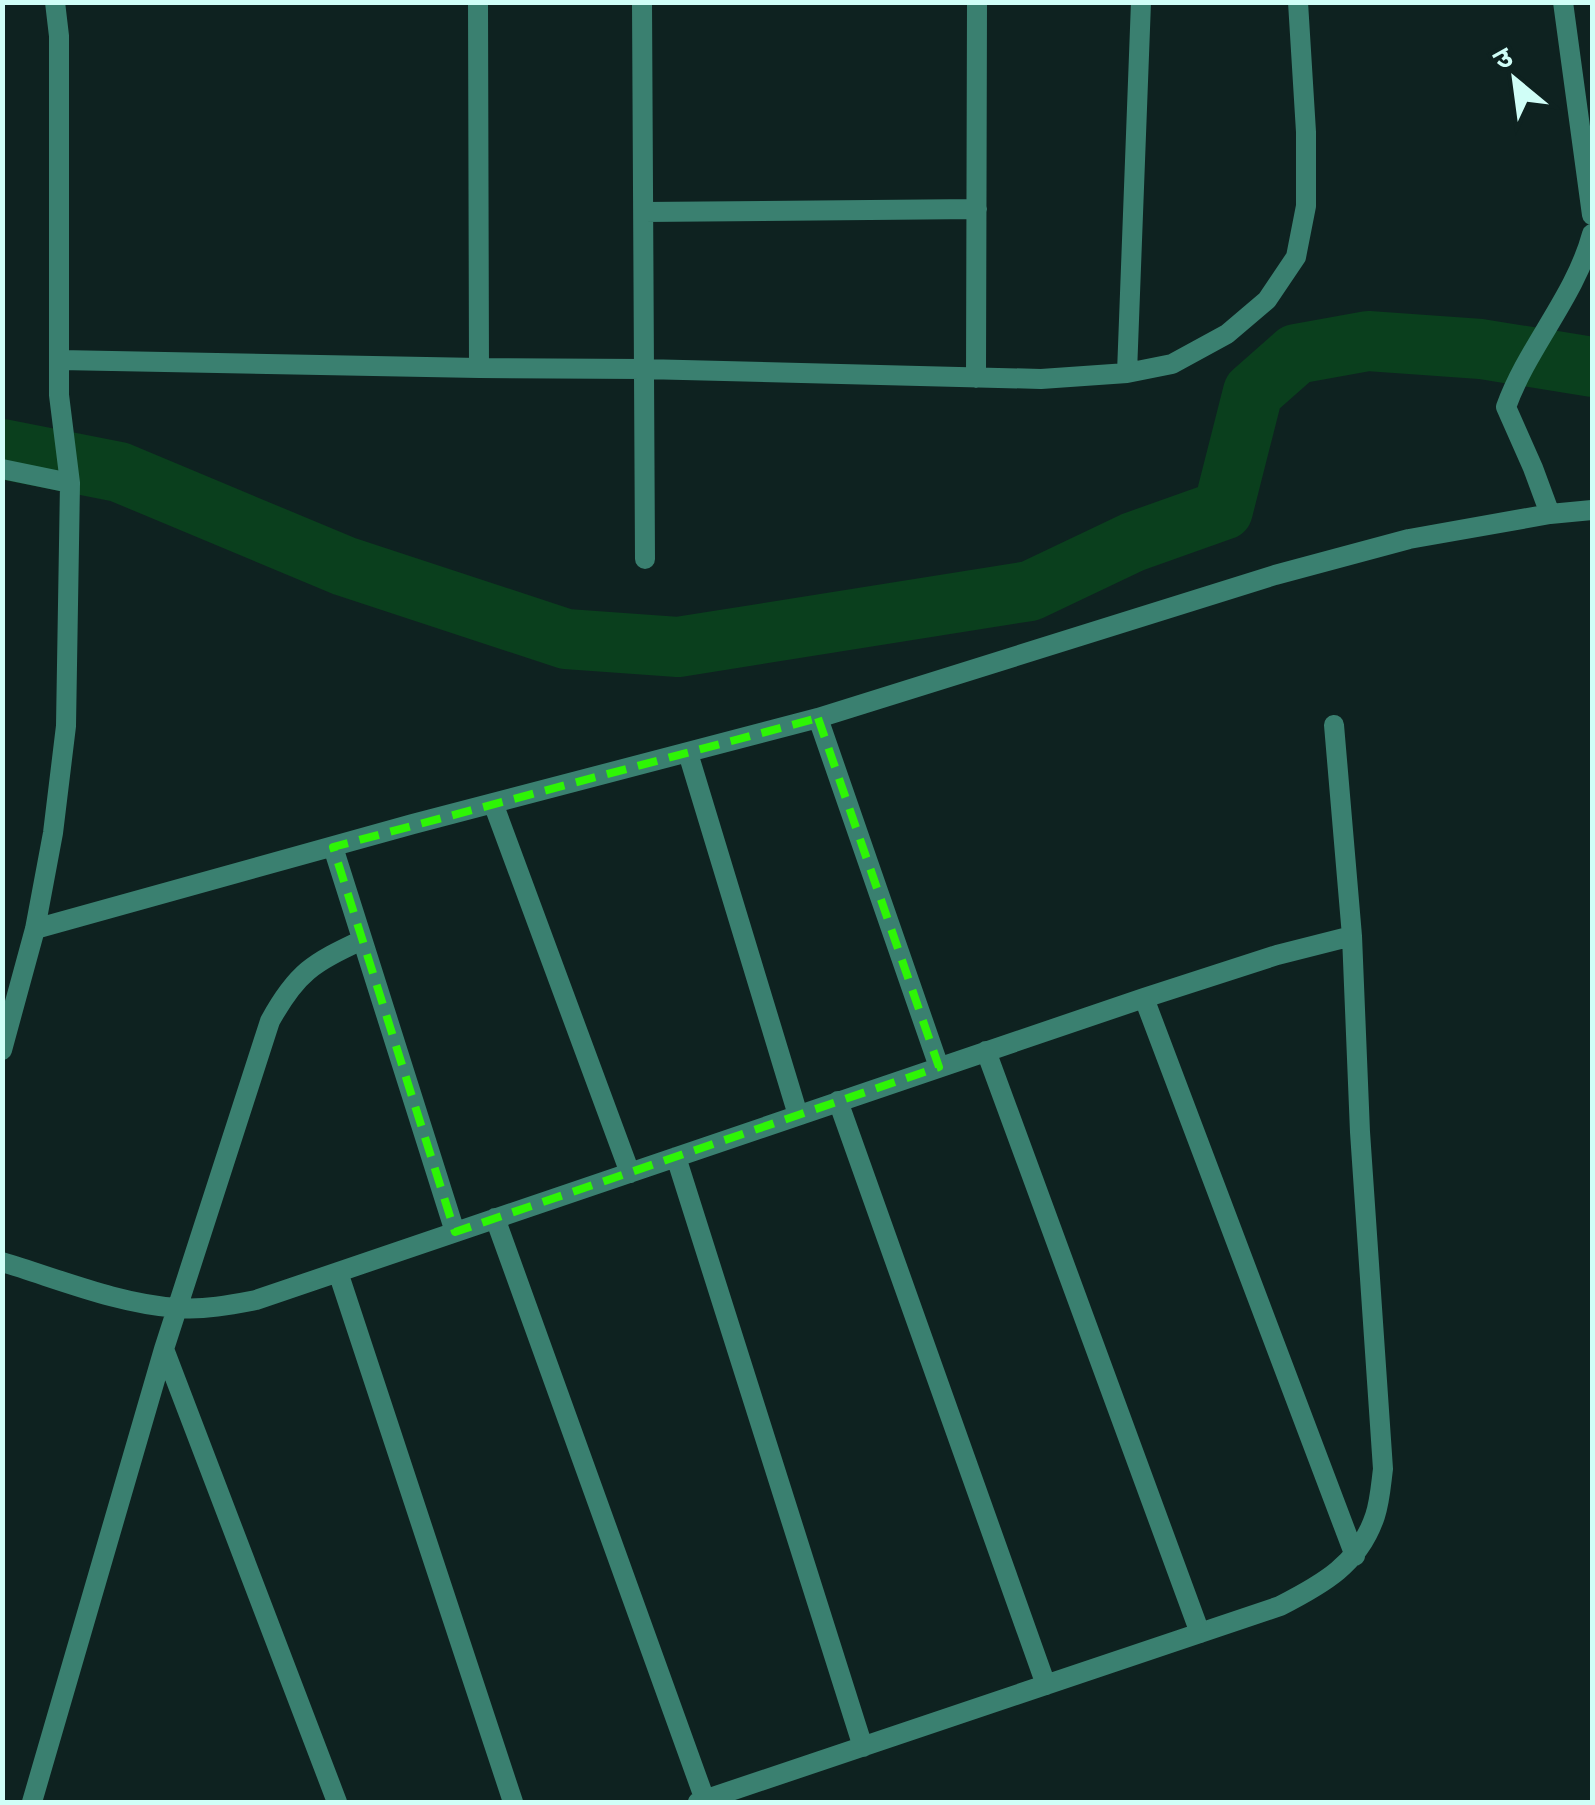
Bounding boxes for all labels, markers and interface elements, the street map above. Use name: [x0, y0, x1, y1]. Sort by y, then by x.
north arrow: [1465, 30, 1565, 130]
text: उ: [1488, 40, 1519, 77]

